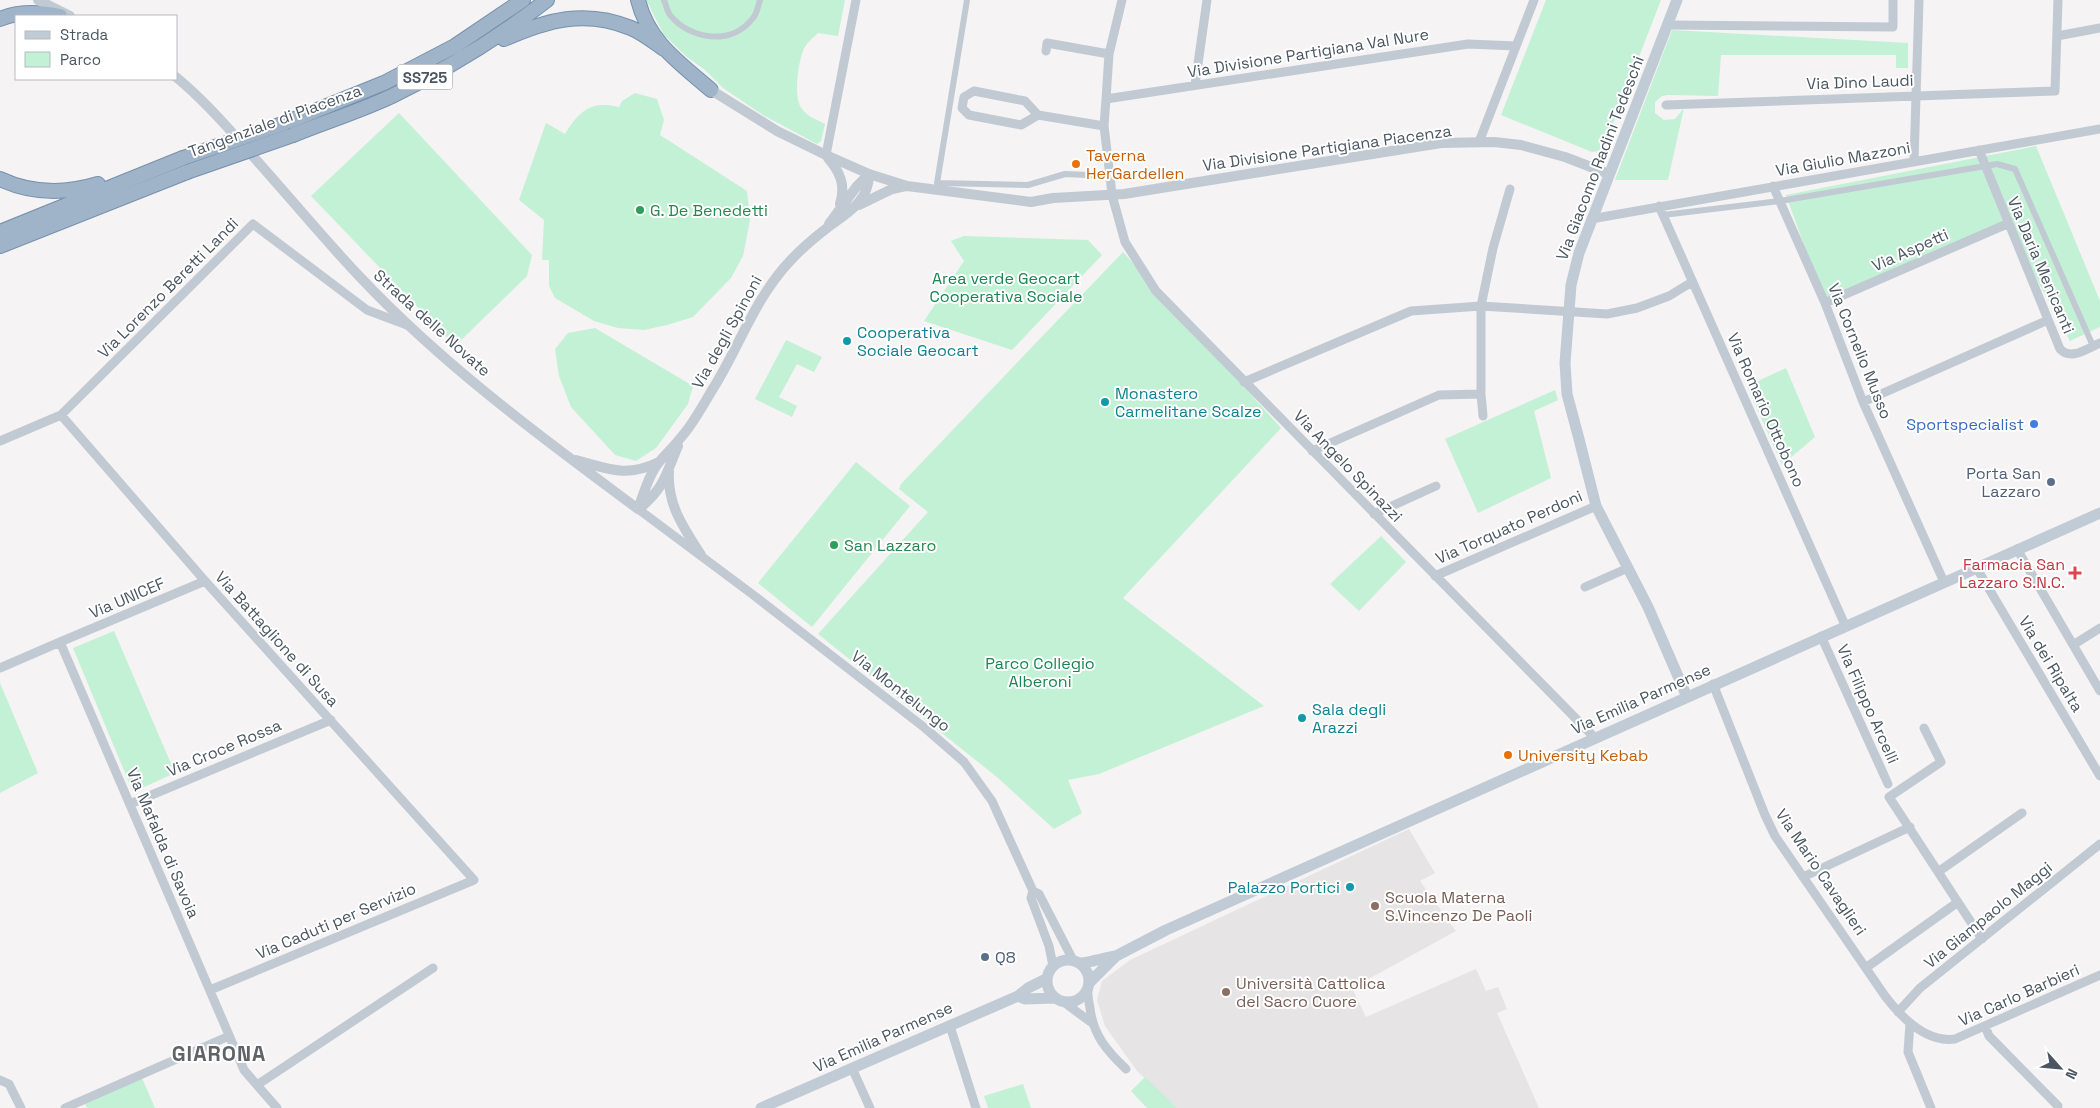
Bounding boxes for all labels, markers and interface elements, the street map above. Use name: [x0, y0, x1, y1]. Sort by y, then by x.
legend: [15, 15, 178, 80]
street label: Via Divisione Partigiana Val Nure: [1186, 24, 1430, 82]
text: Strada: [60, 25, 109, 44]
text: Parco: [60, 50, 101, 69]
street label: Via Giacomo Radini Tedeschi: [1551, 53, 1649, 263]
road number: SS725: [398, 64, 452, 90]
street label: Via Dino Laudi: [1806, 70, 1914, 94]
street label: Tangenziale di Piacenza: [186, 80, 364, 162]
street label: Via Divisione Partigiana Piacenza: [1201, 120, 1453, 176]
street label: Via Giulio Mazzoni: [1774, 137, 1912, 181]
place label: Taverna HerGardellen: [1086, 145, 1184, 184]
marker: Taverna HerGardellen: [1070, 158, 1082, 170]
street label: Via Daria Menicanti: [2003, 193, 2079, 337]
place label: G. De Benedetti: [650, 200, 768, 221]
marker: G. De Benedetti: [634, 204, 646, 216]
street label: Via Lorenzo Beretti Landi: [93, 213, 243, 363]
street label: Via Aspetti: [1868, 224, 1952, 276]
street label: Strada delle Novate: [369, 265, 495, 381]
park label: Area verde Geocart Cooperativa Sociale: [929, 268, 1083, 307]
street label: Via degli Spinoni: [687, 272, 767, 392]
street label: Via Cornelio Musso: [1823, 280, 1897, 422]
place label: Cooperativa Sociale Geocart: [857, 322, 979, 361]
street label: Via Romario Ottobono: [1722, 329, 1810, 491]
marker: Cooperativa Sociale Geocart: [841, 335, 853, 347]
place label: Monastero Carmelitane Scalze: [1115, 383, 1261, 422]
marker: Monastero Carmelitane Scalze: [1099, 396, 1111, 408]
street label: Via Angelo Spinazzi: [1289, 405, 1407, 527]
place label: Sportspecialist: [1906, 414, 2024, 435]
marker: Sportspecialist: [2028, 418, 2040, 430]
place label: Porta San Lazzaro: [1966, 463, 2041, 502]
marker: Porta San Lazzaro: [2045, 476, 2057, 488]
street label: Via Torquato Perdoni: [1432, 485, 1586, 569]
place label: San Lazzaro: [844, 535, 936, 556]
marker: San Lazzaro: [828, 539, 840, 551]
place label: Farmacia San Lazzaro S.N.C.: [1959, 554, 2065, 593]
street label: Via Battaglione di Susa: [211, 567, 343, 711]
marker: Farmacia San Lazzaro S.N.C.: [2069, 567, 2081, 579]
street label: Via UNICEF: [86, 573, 168, 623]
street label: Via dei Ripalta: [2014, 612, 2088, 716]
street label: Via Filippo Arcelli: [1832, 641, 1904, 767]
street label: Via Montelungo: [847, 646, 955, 736]
park label: Parco Collegio Alberoni: [985, 653, 1095, 692]
street label: Via Emilia Parmense: [1568, 659, 1714, 739]
place label: Sala degli Arazzi: [1312, 699, 1386, 738]
marker: Sala degli Arazzi: [1296, 712, 1308, 724]
street label: Via Croce Rossa: [164, 714, 284, 782]
place label: University Kebab: [1518, 745, 1648, 766]
marker: University Kebab: [1502, 749, 1514, 761]
street label: Via Mafalda di Savoia: [122, 765, 204, 921]
street label: Via Mario Cavaglieri: [1771, 805, 1871, 939]
street label: Via Giampaolo Maggi: [1920, 857, 2056, 973]
place label: Palazzo Portici: [1228, 877, 1340, 898]
street label: Via Caduti per Servizio: [253, 878, 419, 964]
marker: Palazzo Portici: [1344, 881, 1356, 893]
place label: Scuola Materna S.Vincenzo De Paoli: [1385, 887, 1532, 926]
marker: Scuola Materna S.Vincenzo De Paoli: [1369, 900, 1381, 912]
place label: Q8: [995, 947, 1016, 968]
marker: Q8: [979, 951, 991, 963]
street label: Via Carlo Barbieri: [1955, 959, 2083, 1031]
place label: Università Cattolica del Sacro Cuore: [1236, 973, 1386, 1012]
marker: Università Cattolica del Sacro Cuore: [1220, 986, 1232, 998]
street label: Via Emilia Parmense: [810, 997, 956, 1077]
district label: GIARONA: [172, 1040, 266, 1067]
north arrow: [2035, 1043, 2085, 1093]
text: N: [2061, 1066, 2082, 1082]

